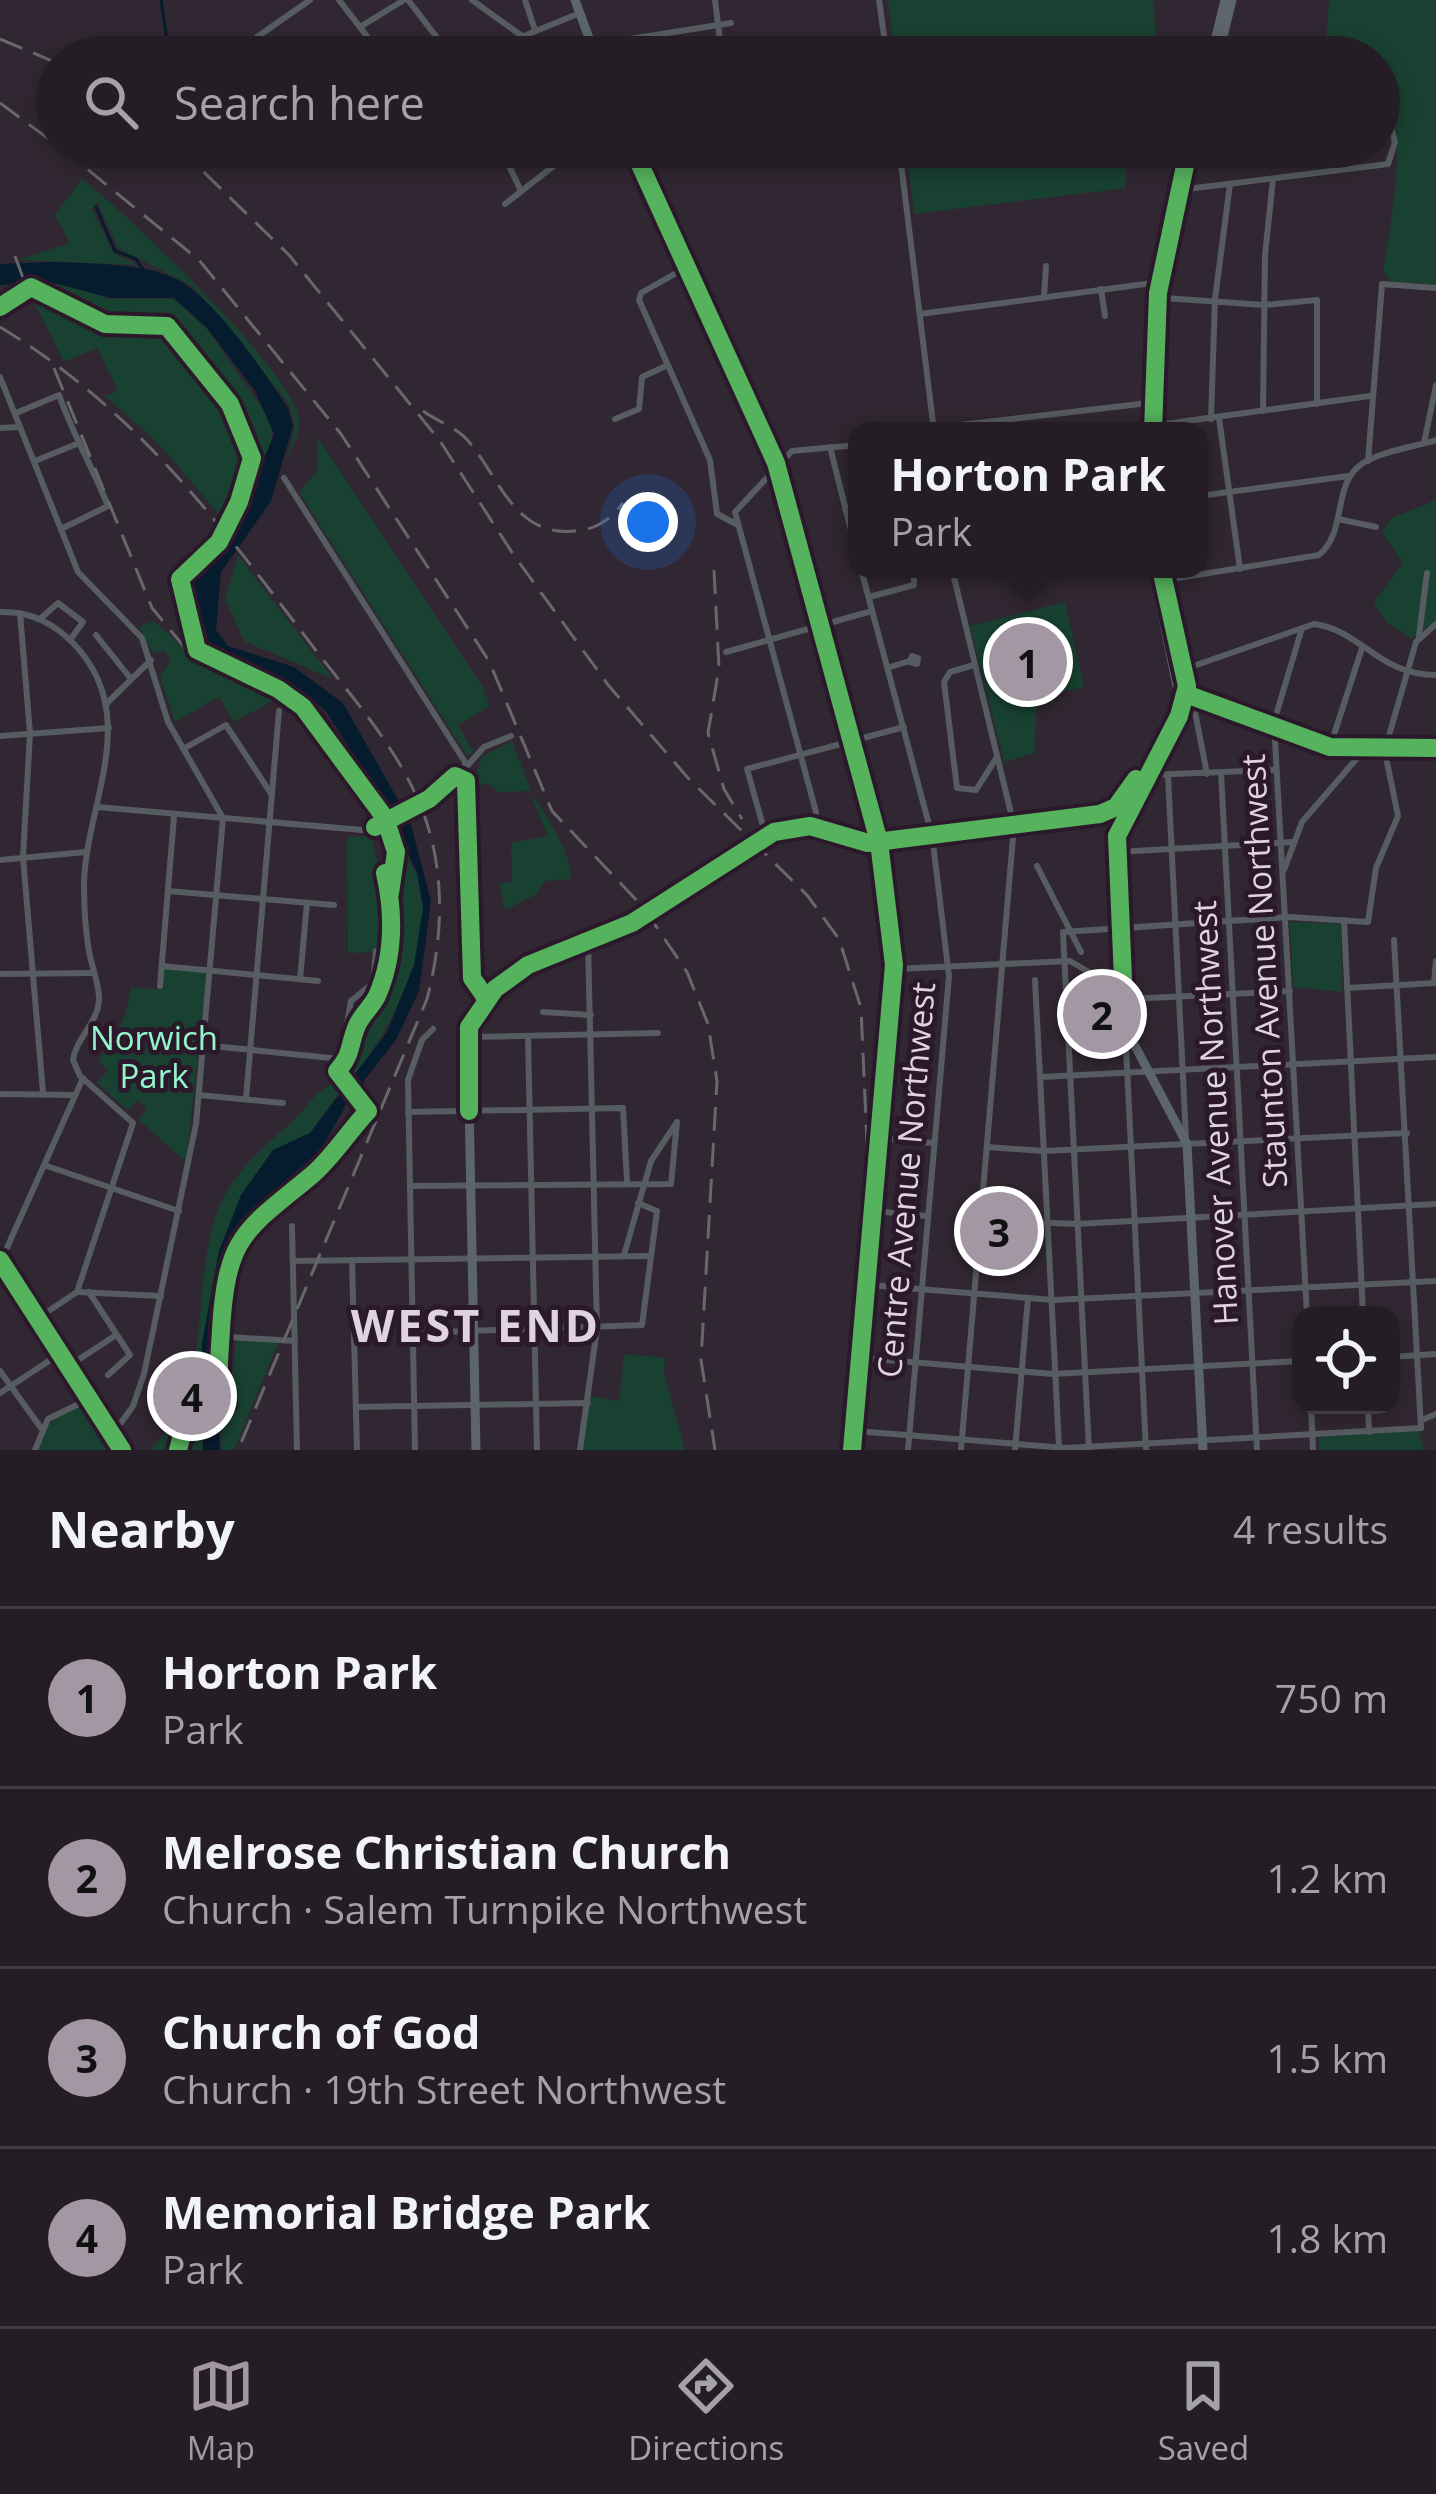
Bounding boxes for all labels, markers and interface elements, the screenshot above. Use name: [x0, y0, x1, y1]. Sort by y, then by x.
search box: [36, 36, 1400, 168]
icon: search: [78, 69, 144, 135]
text: Search here: [174, 72, 425, 133]
popup: [848, 422, 1208, 578]
text: Horton Park: [890, 443, 1166, 504]
your location: [618, 492, 678, 552]
text: Park: [890, 504, 972, 557]
pin: 1: [989, 617, 1067, 707]
street label: Staunton Avenue Northwest: [1230, 753, 1297, 1189]
street label: Hanover Avenue Northwest: [1181, 900, 1248, 1326]
pin: 2: [1063, 969, 1141, 1059]
street label: Centre Avenue Northwest: [866, 980, 945, 1380]
park label: Norwich Park: [90, 1015, 218, 1098]
pin: 3: [960, 1186, 1038, 1276]
district label: WEST END: [351, 1294, 601, 1355]
map controls: [1292, 1306, 1400, 1414]
button: locate: [1292, 1306, 1400, 1414]
pin: 4: [153, 1351, 231, 1441]
text: Nearby: [48, 1493, 235, 1563]
text: 4 results: [1233, 1502, 1388, 1555]
text: Horton Park: [162, 1641, 437, 1702]
text: 1: [76, 1671, 98, 1724]
text: 750 m: [1275, 1671, 1388, 1724]
text: Park: [162, 1702, 244, 1755]
text: Melrose Christian Church: [162, 1821, 731, 1882]
text: 2: [76, 1851, 98, 1904]
text: 1.2 km: [1266, 1851, 1388, 1904]
text: Church · Salem Turnpike Northwest: [162, 1882, 807, 1935]
text: Church of God: [162, 2001, 481, 2062]
text: 3: [76, 2031, 98, 2084]
text: 1.5 km: [1266, 2031, 1388, 2084]
text: Church · 19th Street Northwest: [162, 2062, 726, 2115]
text: Memorial Bridge Park: [162, 2181, 650, 2242]
text: 4: [76, 2211, 98, 2264]
text: 1.8 km: [1266, 2211, 1388, 2264]
text: Park: [162, 2242, 244, 2295]
tab: Map: [187, 2353, 255, 2470]
tab: Directions: [628, 2353, 784, 2470]
tab: Saved: [1158, 2353, 1249, 2470]

